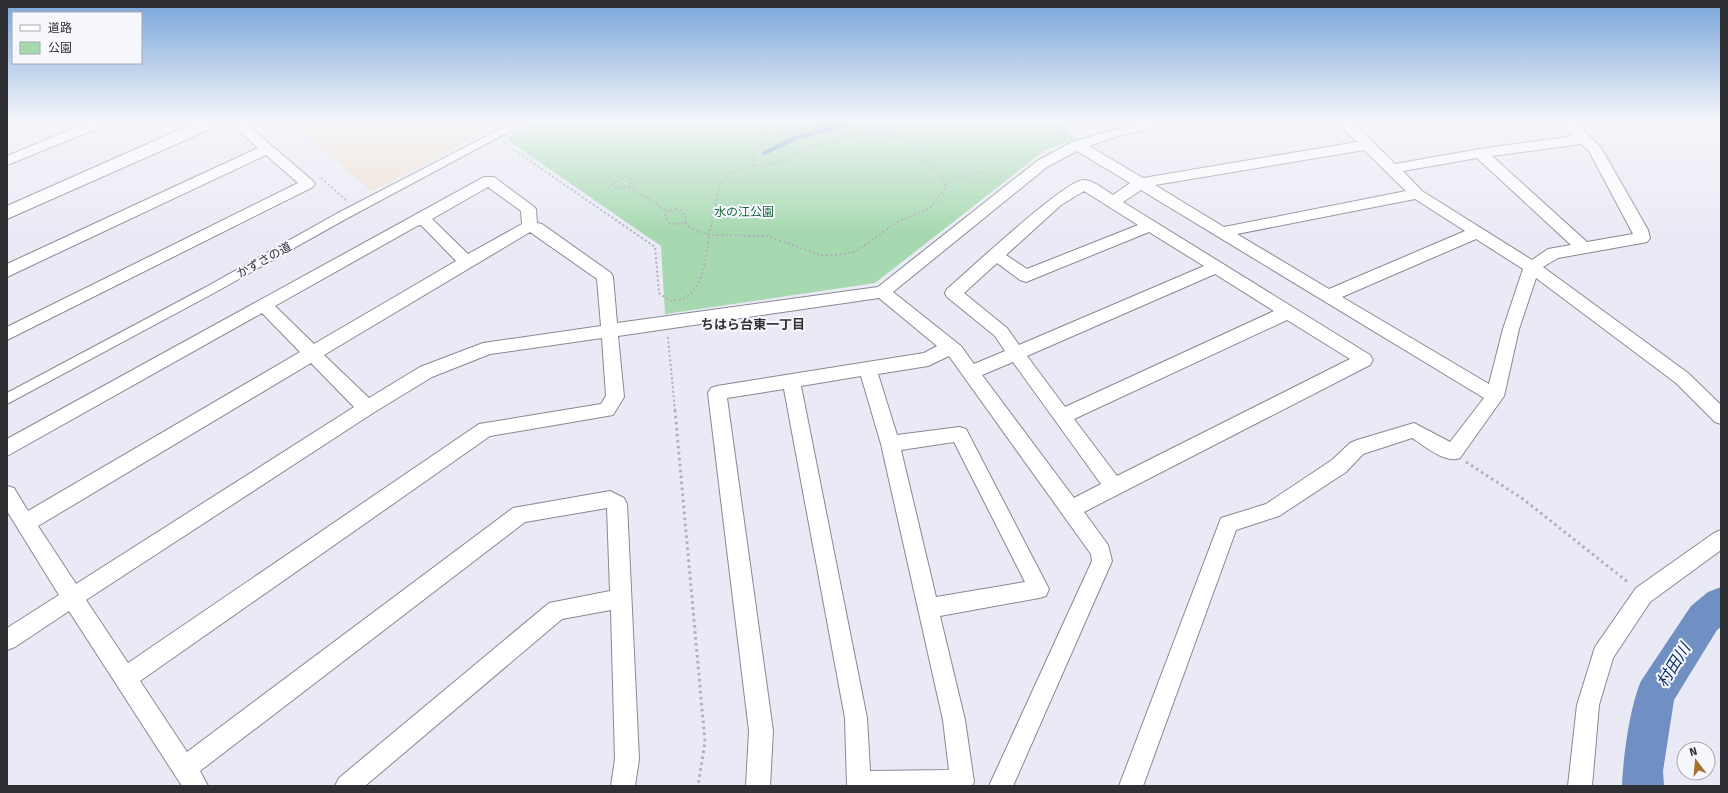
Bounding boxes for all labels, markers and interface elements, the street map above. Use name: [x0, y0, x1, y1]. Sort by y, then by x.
legend: [12, 12, 142, 64]
text: 道路: [48, 21, 72, 35]
text: 公園: [48, 41, 72, 55]
park label: 水の江公園: [714, 205, 774, 219]
street label: かずさの道: [234, 239, 294, 281]
district label: ちはら台東一丁目: [701, 317, 805, 332]
water label: 村田川: [1653, 638, 1695, 691]
north arrow: [1676, 741, 1716, 781]
text: N: [1688, 745, 1699, 759]

